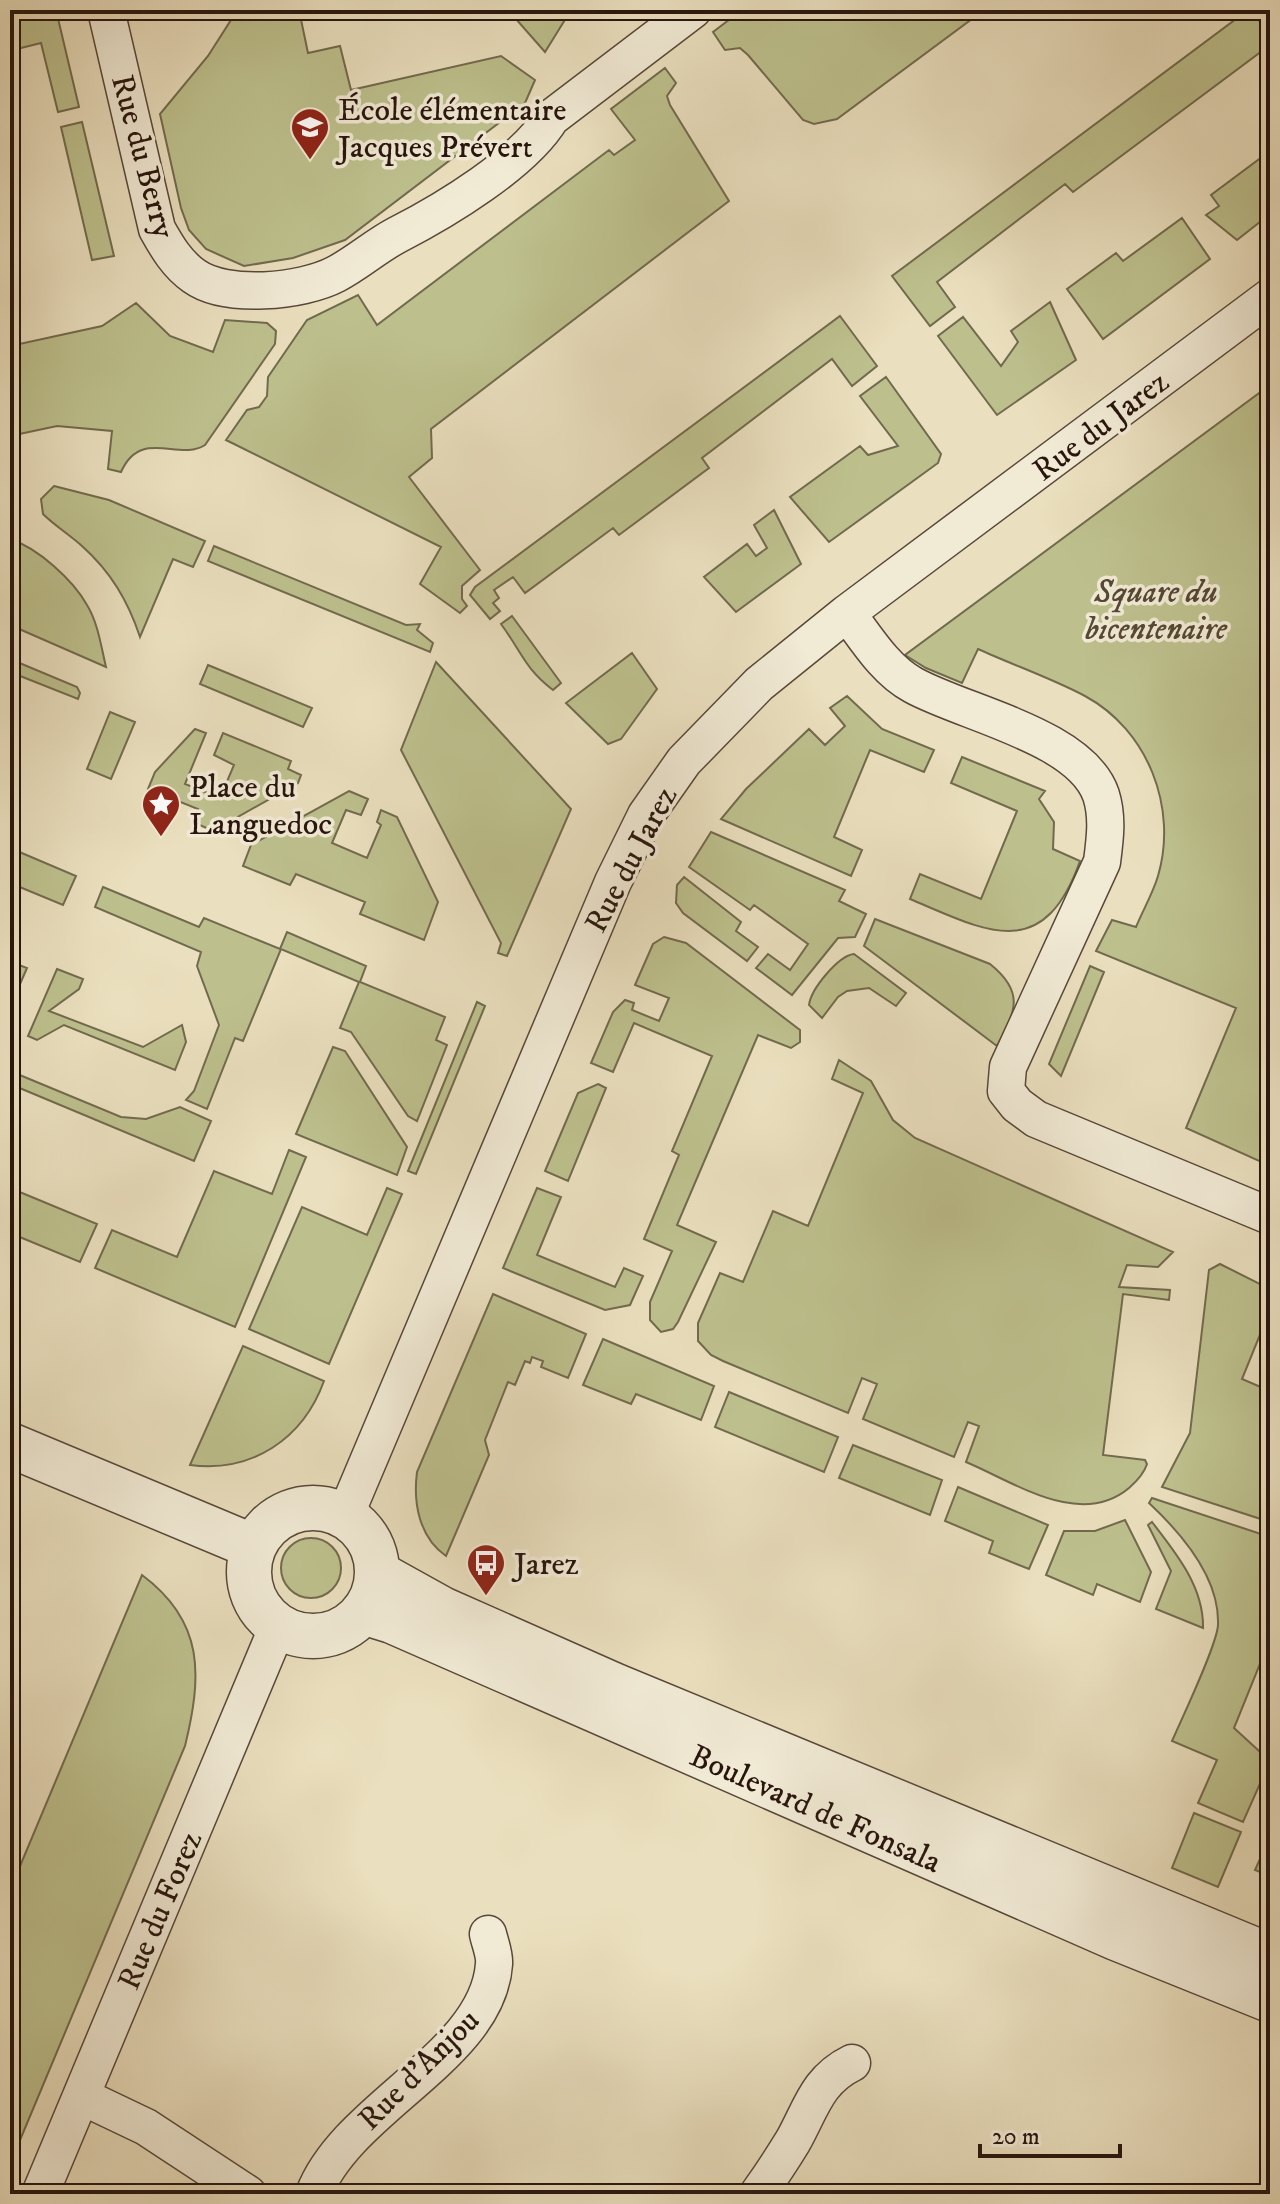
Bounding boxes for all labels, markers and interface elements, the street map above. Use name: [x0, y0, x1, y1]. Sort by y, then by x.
street label: Rue du Berry: [101, 70, 183, 243]
place label: École élémentaire Jacques Prévert: [335, 91, 566, 168]
school or university icon: École élémentaire Jacques Prévert: [289, 106, 331, 161]
street label: Rue du Jarez: [1025, 362, 1177, 491]
park label: Square du bicentenaire: [1085, 573, 1228, 650]
place label: Place du Languedoc: [189, 768, 332, 845]
street label: Rue du Jarez: [577, 780, 687, 940]
place icon: Place du Languedoc: [140, 783, 182, 838]
bus stop icon: Jarez: [465, 1542, 507, 1597]
place label: Jarez: [511, 1545, 579, 1585]
street label: Boulevard de Fonsala: [683, 1737, 947, 1883]
street label: Rue du Forez: [110, 1825, 212, 1996]
street label: Rue d'Anjou: [350, 2001, 489, 2140]
scale bar: [980, 2108, 1120, 2158]
text: 20 m: [992, 2122, 1040, 2152]

